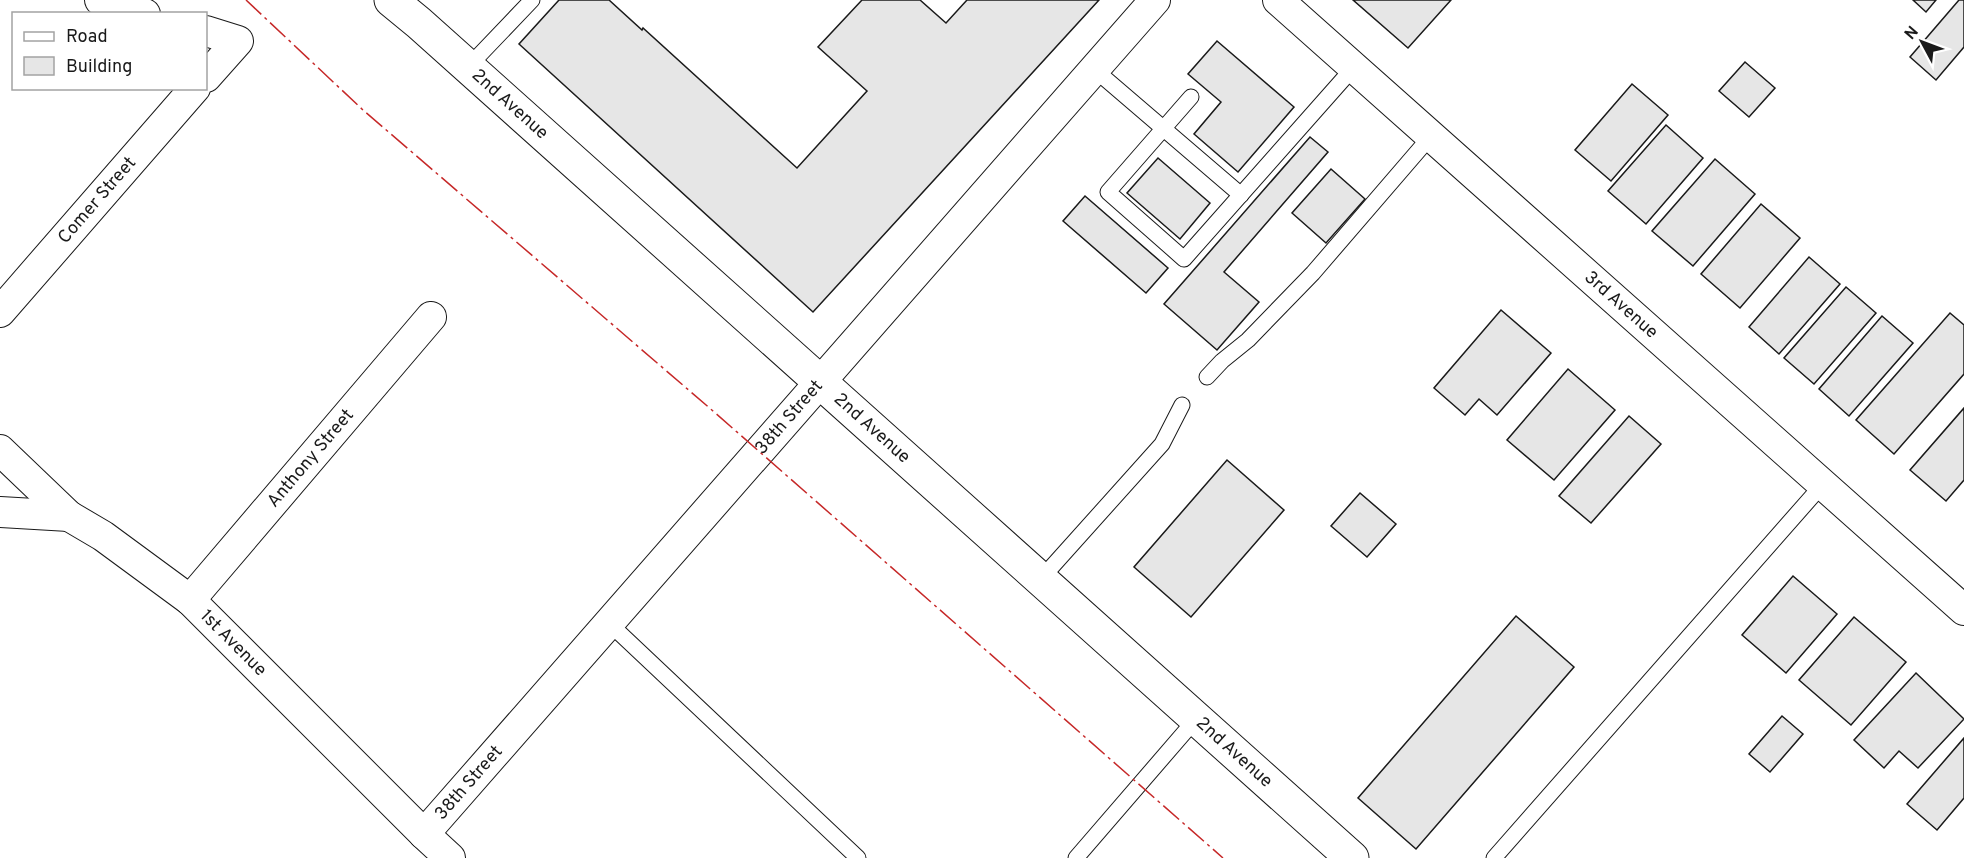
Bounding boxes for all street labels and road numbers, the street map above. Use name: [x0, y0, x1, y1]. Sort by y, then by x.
street label: 2nd Avenue: [467, 64, 553, 145]
street label: Comer Street: [53, 152, 141, 249]
street label: 3rd Avenue: [1579, 266, 1663, 344]
street label: 38th Street: [750, 375, 828, 460]
street label: 2nd Avenue: [829, 388, 915, 469]
street label: Anthony Street: [262, 404, 359, 512]
street label: 1st Avenue: [195, 605, 271, 681]
street label: 2nd Avenue: [1191, 712, 1277, 793]
street label: 38th Street: [430, 741, 508, 825]

